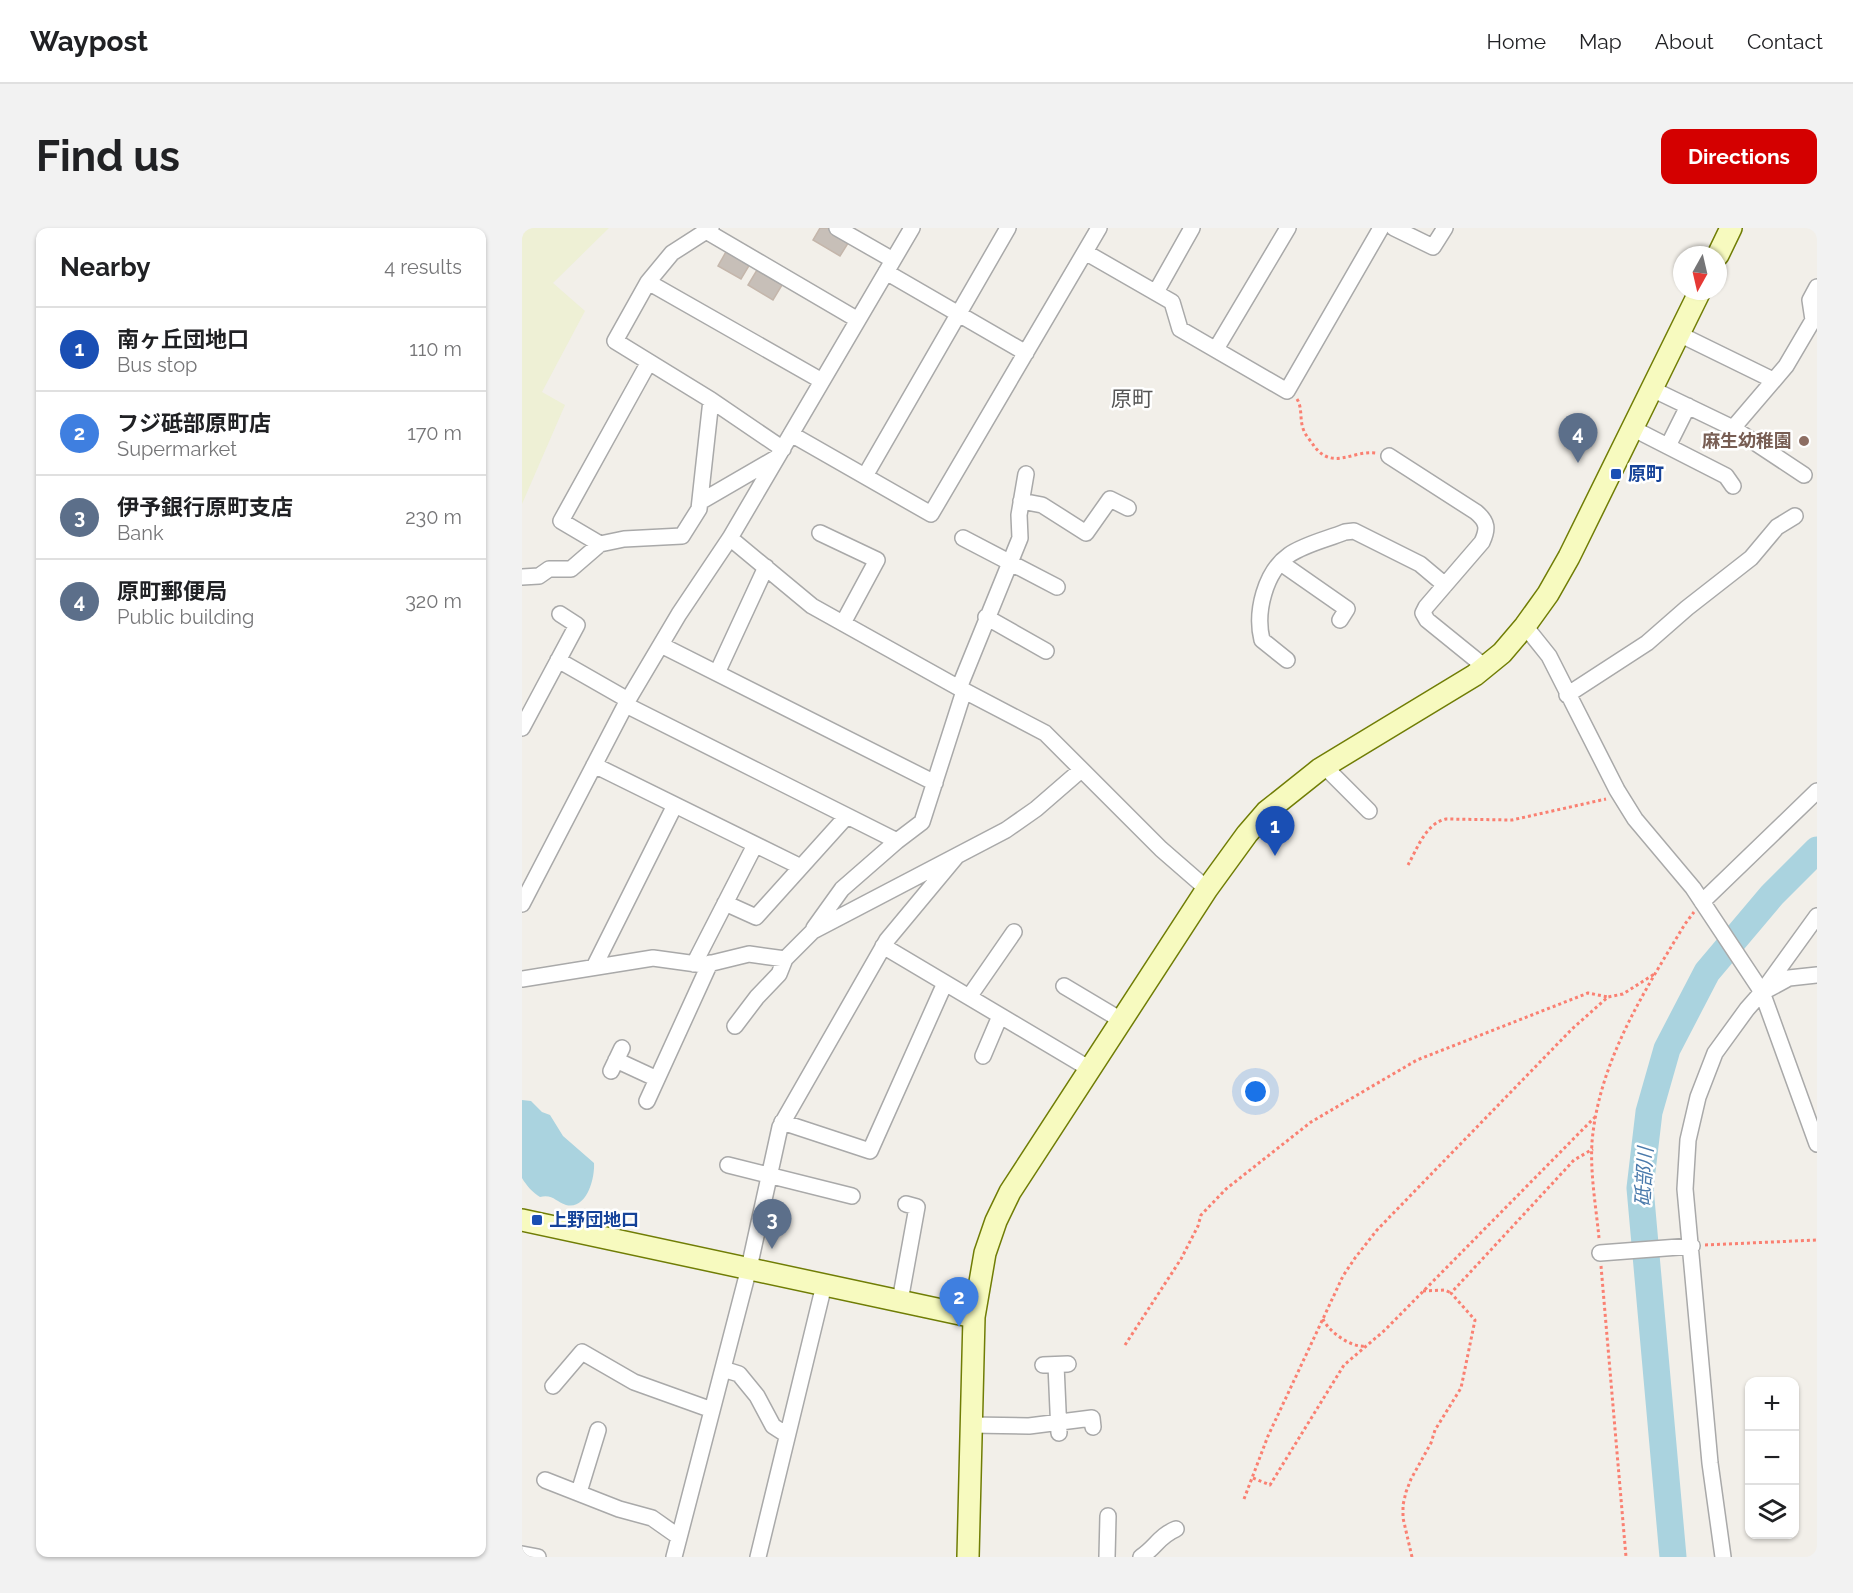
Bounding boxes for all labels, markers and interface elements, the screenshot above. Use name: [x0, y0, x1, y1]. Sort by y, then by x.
text: Waypost: [30, 25, 148, 58]
text: Home: [1487, 29, 1546, 54]
text: Map: [1579, 29, 1622, 54]
text: About: [1655, 29, 1714, 54]
text: Contact: [1747, 29, 1823, 54]
button: Directions: [1661, 129, 1817, 184]
text: Find us: [36, 132, 180, 181]
north arrow: [1673, 246, 1727, 300]
text: Nearby: [60, 252, 150, 282]
text: 4 results: [384, 255, 462, 279]
text: 南ヶ丘団地口: [117, 326, 249, 352]
text: 1: [75, 337, 84, 361]
text: 110 m: [409, 337, 462, 361]
text: Bus stop: [117, 353, 197, 377]
district label: 原町: [1111, 386, 1153, 411]
text: フジ砥部原町店: [117, 410, 271, 436]
pin: 4: [1558, 414, 1598, 463]
text: 2: [74, 421, 85, 445]
text: 170 m: [407, 421, 462, 445]
place label: 麻生幼稚園: [1702, 430, 1792, 451]
marker: 麻生幼稚園: [1797, 434, 1811, 448]
text: Supermarket: [117, 437, 237, 461]
place label: 原町: [1628, 463, 1664, 484]
marker: 原町: [1609, 467, 1623, 481]
text: 伊予銀行原町支店: [117, 494, 293, 520]
text: 3: [74, 505, 85, 529]
text: 230 m: [405, 505, 462, 529]
text: Bank: [117, 521, 163, 545]
text: 原町郵便局: [117, 578, 227, 604]
text: 4: [74, 589, 85, 613]
text: 320 m: [405, 589, 462, 613]
text: Public building: [117, 605, 254, 629]
pin: 1: [1256, 806, 1294, 856]
your location: [1241, 1077, 1270, 1106]
water label: 砥部川: [1630, 1144, 1658, 1208]
pin: 3: [752, 1200, 792, 1249]
place label: 上野団地口: [549, 1209, 639, 1230]
marker: 上野団地口: [530, 1213, 544, 1227]
pin: 2: [940, 1278, 978, 1327]
map controls: [1745, 1377, 1799, 1539]
button: +: [1745, 1377, 1799, 1431]
button: −: [1745, 1431, 1799, 1485]
button: layers: [1745, 1485, 1799, 1539]

